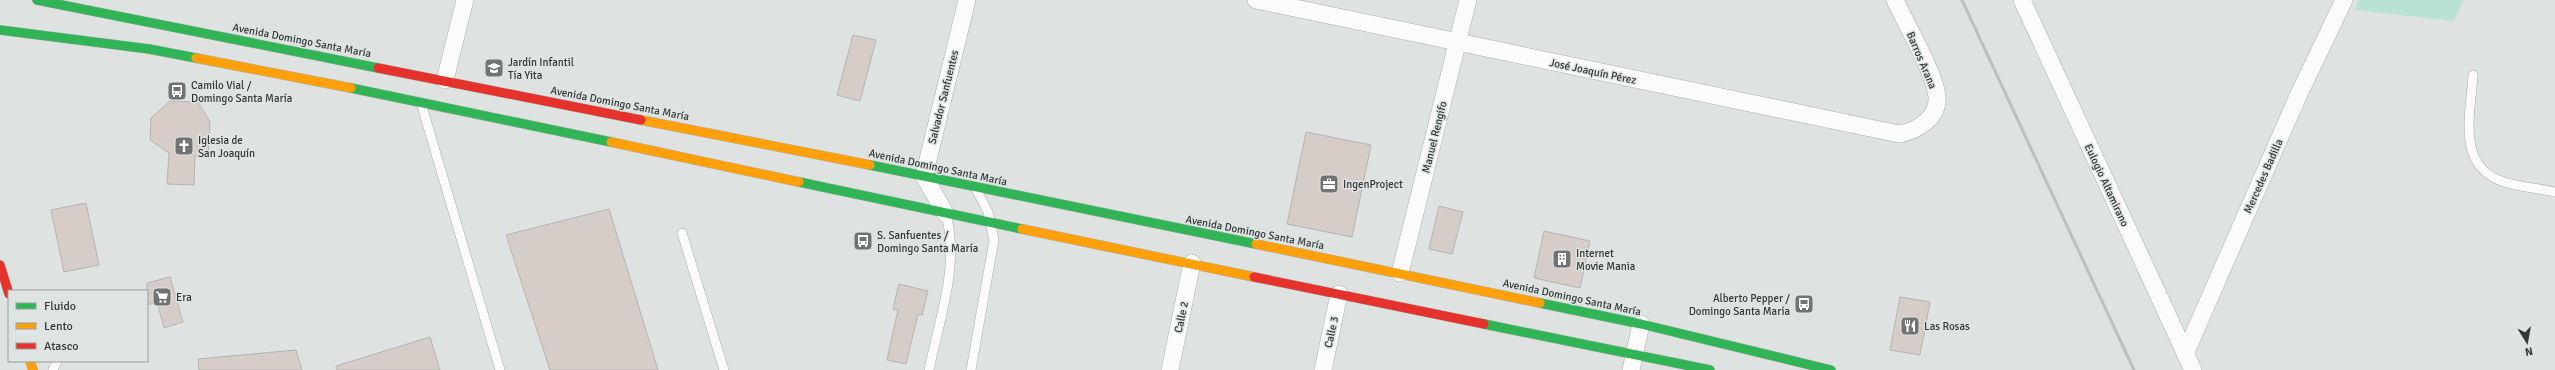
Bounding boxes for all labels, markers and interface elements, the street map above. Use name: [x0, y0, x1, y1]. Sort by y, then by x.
street label: Avenida Domingo Santa María: [231, 21, 373, 60]
street label: Barros Arana: [1904, 30, 1940, 91]
street label: Salvador Sanfuentes: [926, 49, 961, 145]
place label: Jardín Infantil Tía Yita: [508, 56, 574, 82]
street label: José Joaquín Pérez: [1548, 56, 1638, 87]
school or university icon: Jardín Infantil Tía Yita: [483, 57, 505, 79]
place label: Camilo Vial / Domingo Santa María: [191, 79, 293, 105]
bus stop icon: Camilo Vial / Domingo Santa María: [166, 80, 188, 102]
street label: Avenida Domingo Santa María: [549, 84, 691, 123]
street label: Manuel Rengifo: [1419, 100, 1450, 174]
place label: Iglesia de San Joaquín: [198, 134, 255, 160]
church icon: Iglesia de San Joaquín: [173, 135, 195, 157]
street label: Mercedes Badilla: [2241, 136, 2286, 216]
street label: Eulogio Altamirano: [2082, 142, 2132, 229]
street label: Avenida Domingo Santa María: [868, 146, 1009, 189]
office icon: IngenProject: [1318, 173, 1340, 195]
place label: IngenProject: [1343, 178, 1403, 191]
street label: Avenida Domingo Santa María: [1184, 213, 1326, 252]
place label: S. Sanfuentes / Domingo Santa María: [877, 229, 979, 255]
bus stop icon: S. Sanfuentes / Domingo Santa María: [852, 230, 874, 252]
place label: Internet Movie Mania: [1576, 247, 1636, 273]
building icon: Internet Movie Mania: [1551, 248, 1573, 270]
street label: Avenida Domingo Santa María: [1502, 276, 1643, 319]
supermarket icon: Era: [151, 286, 173, 308]
legend: [8, 290, 148, 362]
place label: Era: [176, 291, 192, 304]
place label: Alberto Pepper / Domingo Santa María: [1689, 292, 1790, 318]
bus stop icon: Alberto Pepper / Domingo Santa María: [1793, 293, 1815, 315]
text: Fluido: [44, 299, 76, 314]
street label: Calle 2: [1172, 300, 1191, 334]
street label: Calle 3: [1322, 315, 1341, 349]
restaurant icon: Las Rosas: [1899, 315, 1921, 337]
text: Lento: [44, 319, 73, 334]
place label: Las Rosas: [1924, 320, 1970, 333]
north arrow: [2507, 322, 2547, 362]
text: Atasco: [44, 339, 79, 354]
text: N: [2524, 344, 2534, 358]

